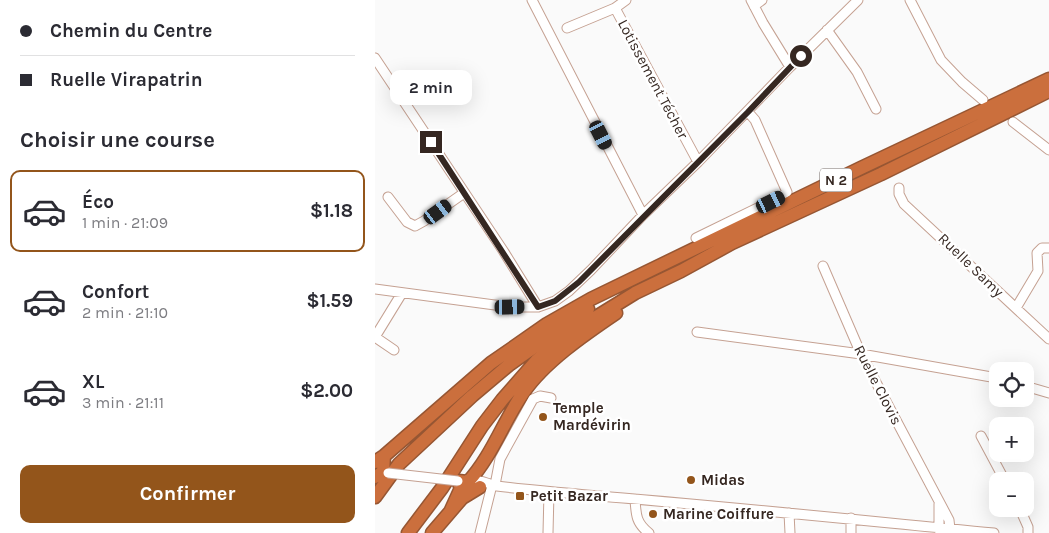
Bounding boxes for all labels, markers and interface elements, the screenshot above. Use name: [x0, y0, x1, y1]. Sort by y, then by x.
street label: Lotissement Técher: [614, 16, 692, 142]
text: Chemin du Centre: [50, 20, 212, 42]
route start: [790, 45, 812, 67]
text: Ruelle Virapatrin: [50, 69, 203, 91]
callout: 2 min: [390, 70, 472, 104]
text: 2 min: [409, 78, 453, 97]
car: [587, 118, 614, 152]
text: Choisir une course: [20, 127, 215, 153]
route end: [420, 131, 442, 153]
road number: N 2: [820, 168, 852, 192]
icon: car: [22, 189, 67, 234]
car: [754, 189, 787, 215]
text: Éco: [82, 191, 114, 213]
car: [421, 197, 454, 227]
text: $1.18: [310, 200, 353, 222]
text: 1 min · 21:09: [82, 213, 168, 232]
street label: Ruelle Samy: [935, 229, 1007, 301]
icon: car: [22, 279, 67, 324]
text: Confort: [82, 281, 149, 303]
text: $1.59: [306, 290, 353, 312]
car: [494, 299, 525, 315]
text: 2 min · 21:10: [82, 303, 168, 322]
street label: Ruelle Clovis: [850, 342, 906, 428]
map controls: [989, 362, 1034, 517]
button: locate: [989, 362, 1034, 407]
icon: car: [22, 369, 67, 414]
text: XL: [82, 371, 104, 393]
text: $2.00: [300, 380, 353, 402]
text: 3 min · 21:11: [82, 393, 164, 412]
place label: Temple Mardévirin: [553, 399, 631, 434]
marker: Temple Mardévirin: [537, 411, 549, 423]
button: +: [989, 417, 1034, 462]
button: Confirmer: [20, 465, 355, 523]
place label: Midas: [701, 471, 745, 489]
button: −: [989, 472, 1034, 517]
marker: Midas: [685, 474, 697, 486]
place label: Petit Bazar: [530, 487, 608, 505]
marker: Petit Bazar: [514, 490, 526, 502]
place label: Marine Coiffure: [663, 505, 774, 523]
marker: Marine Coiffure: [647, 508, 659, 520]

